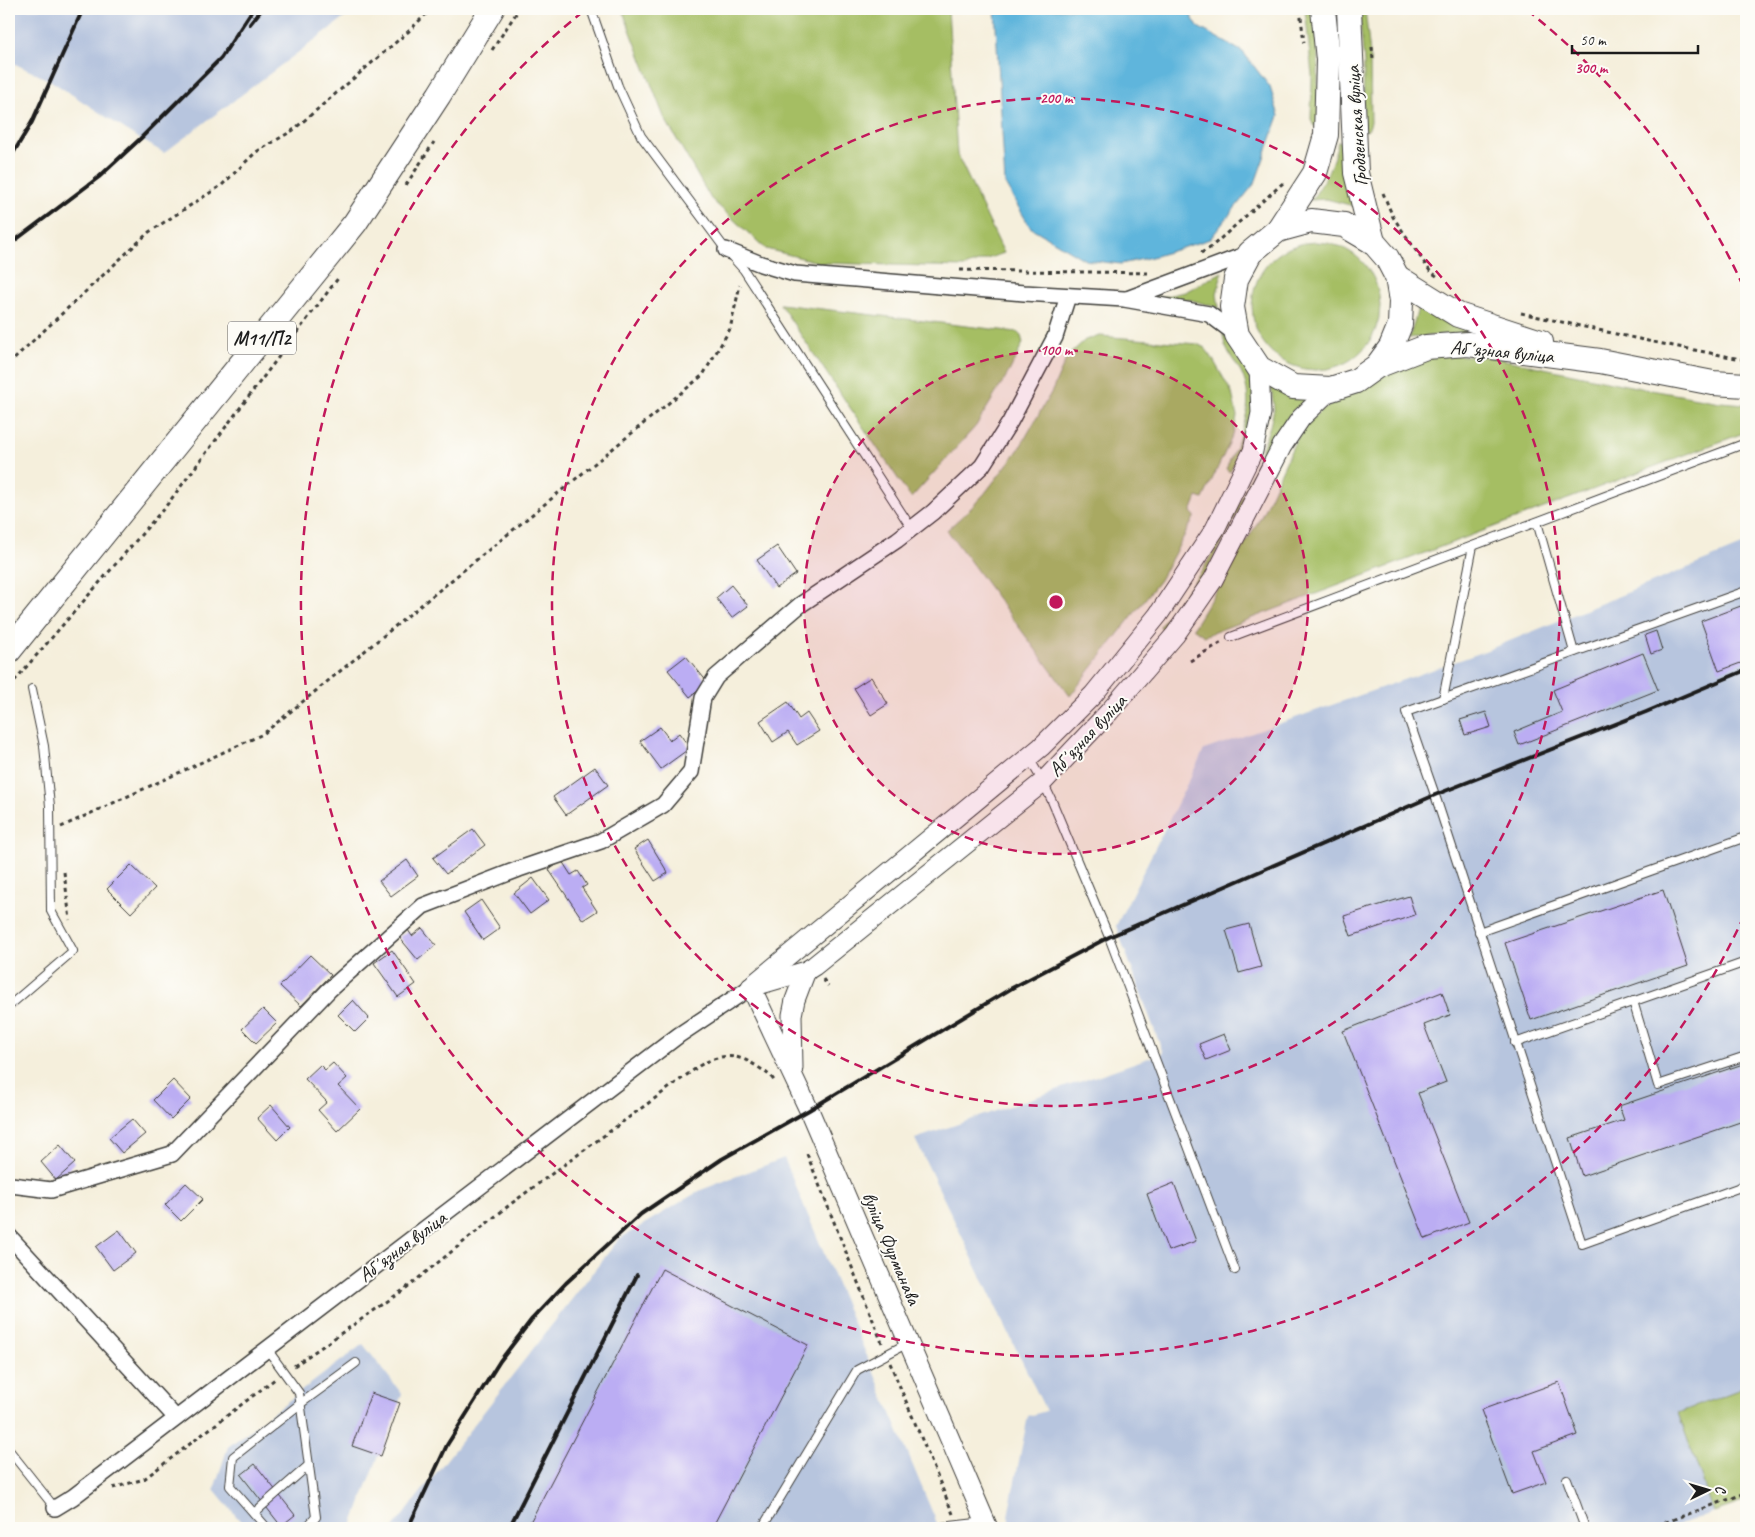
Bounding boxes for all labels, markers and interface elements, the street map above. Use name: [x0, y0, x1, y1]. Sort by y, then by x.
scale bar: [1572, 22, 1699, 54]
text: 50 m: [1580, 31, 1607, 50]
text: 300 m: [1575, 59, 1609, 78]
street label: Гродзенская вуліца: [1340, 64, 1373, 187]
text: 200 m: [1040, 89, 1074, 108]
road number: М11/П2: [228, 322, 296, 354]
street label: Абʼязная вуліца: [1449, 335, 1556, 370]
text: 100 m: [1040, 341, 1074, 360]
centre of rings: [1047, 593, 1065, 611]
street label: Абʼязная вуліца: [1043, 688, 1133, 782]
street label: вуліца Фурманава: [857, 1188, 927, 1310]
street label: Абʼязная вуліца: [353, 1204, 453, 1288]
north arrow: [1682, 1464, 1732, 1514]
text: С: [1712, 1485, 1729, 1495]

